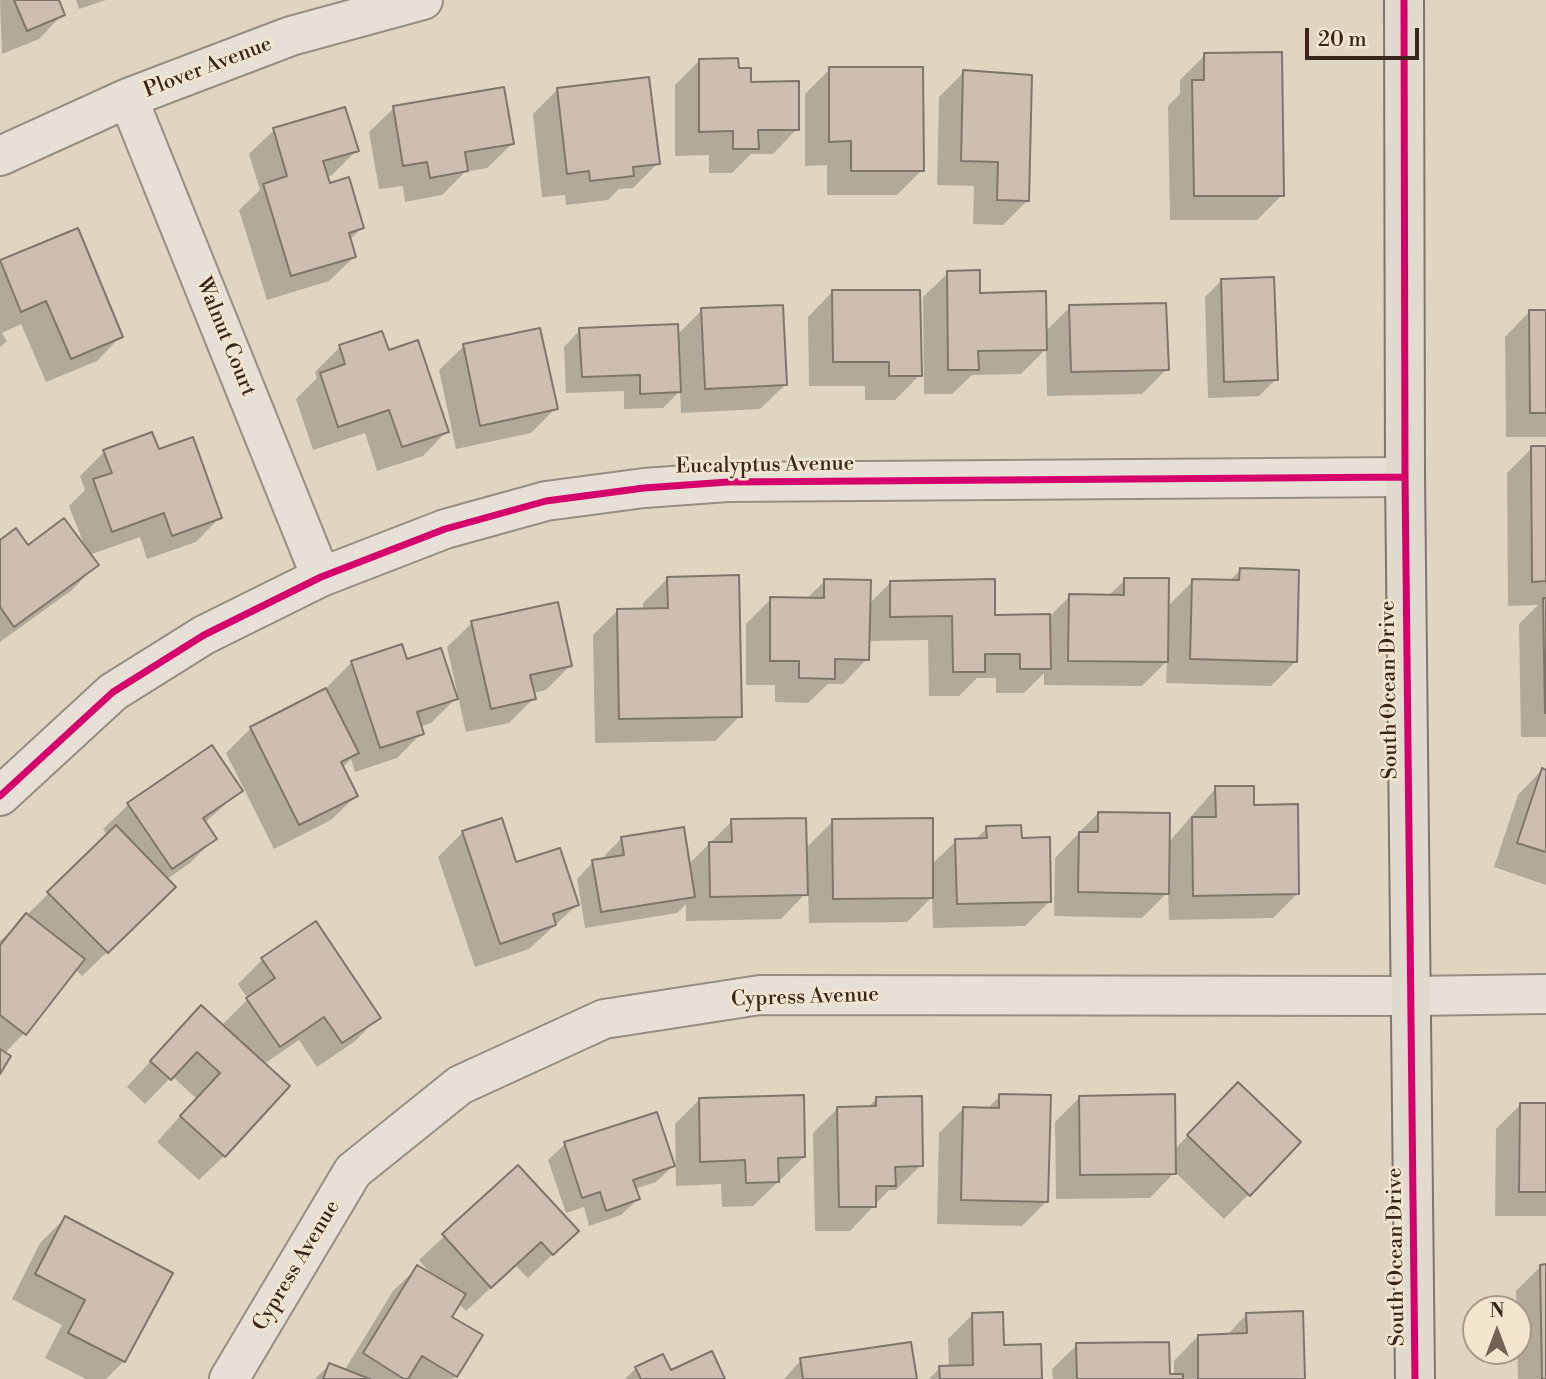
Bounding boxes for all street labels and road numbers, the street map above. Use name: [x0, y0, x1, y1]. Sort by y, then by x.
street label: Plover Avenue: [140, 32, 276, 104]
street label: Walnut Court: [190, 274, 260, 400]
street label: Eucalyptus Avenue: [676, 452, 854, 480]
street label: South Ocean Drive: [1376, 600, 1404, 780]
street label: Cypress Avenue: [731, 983, 879, 1013]
street label: South Ocean Drive: [1383, 1167, 1411, 1347]
street label: Cypress Avenue: [248, 1196, 346, 1336]

